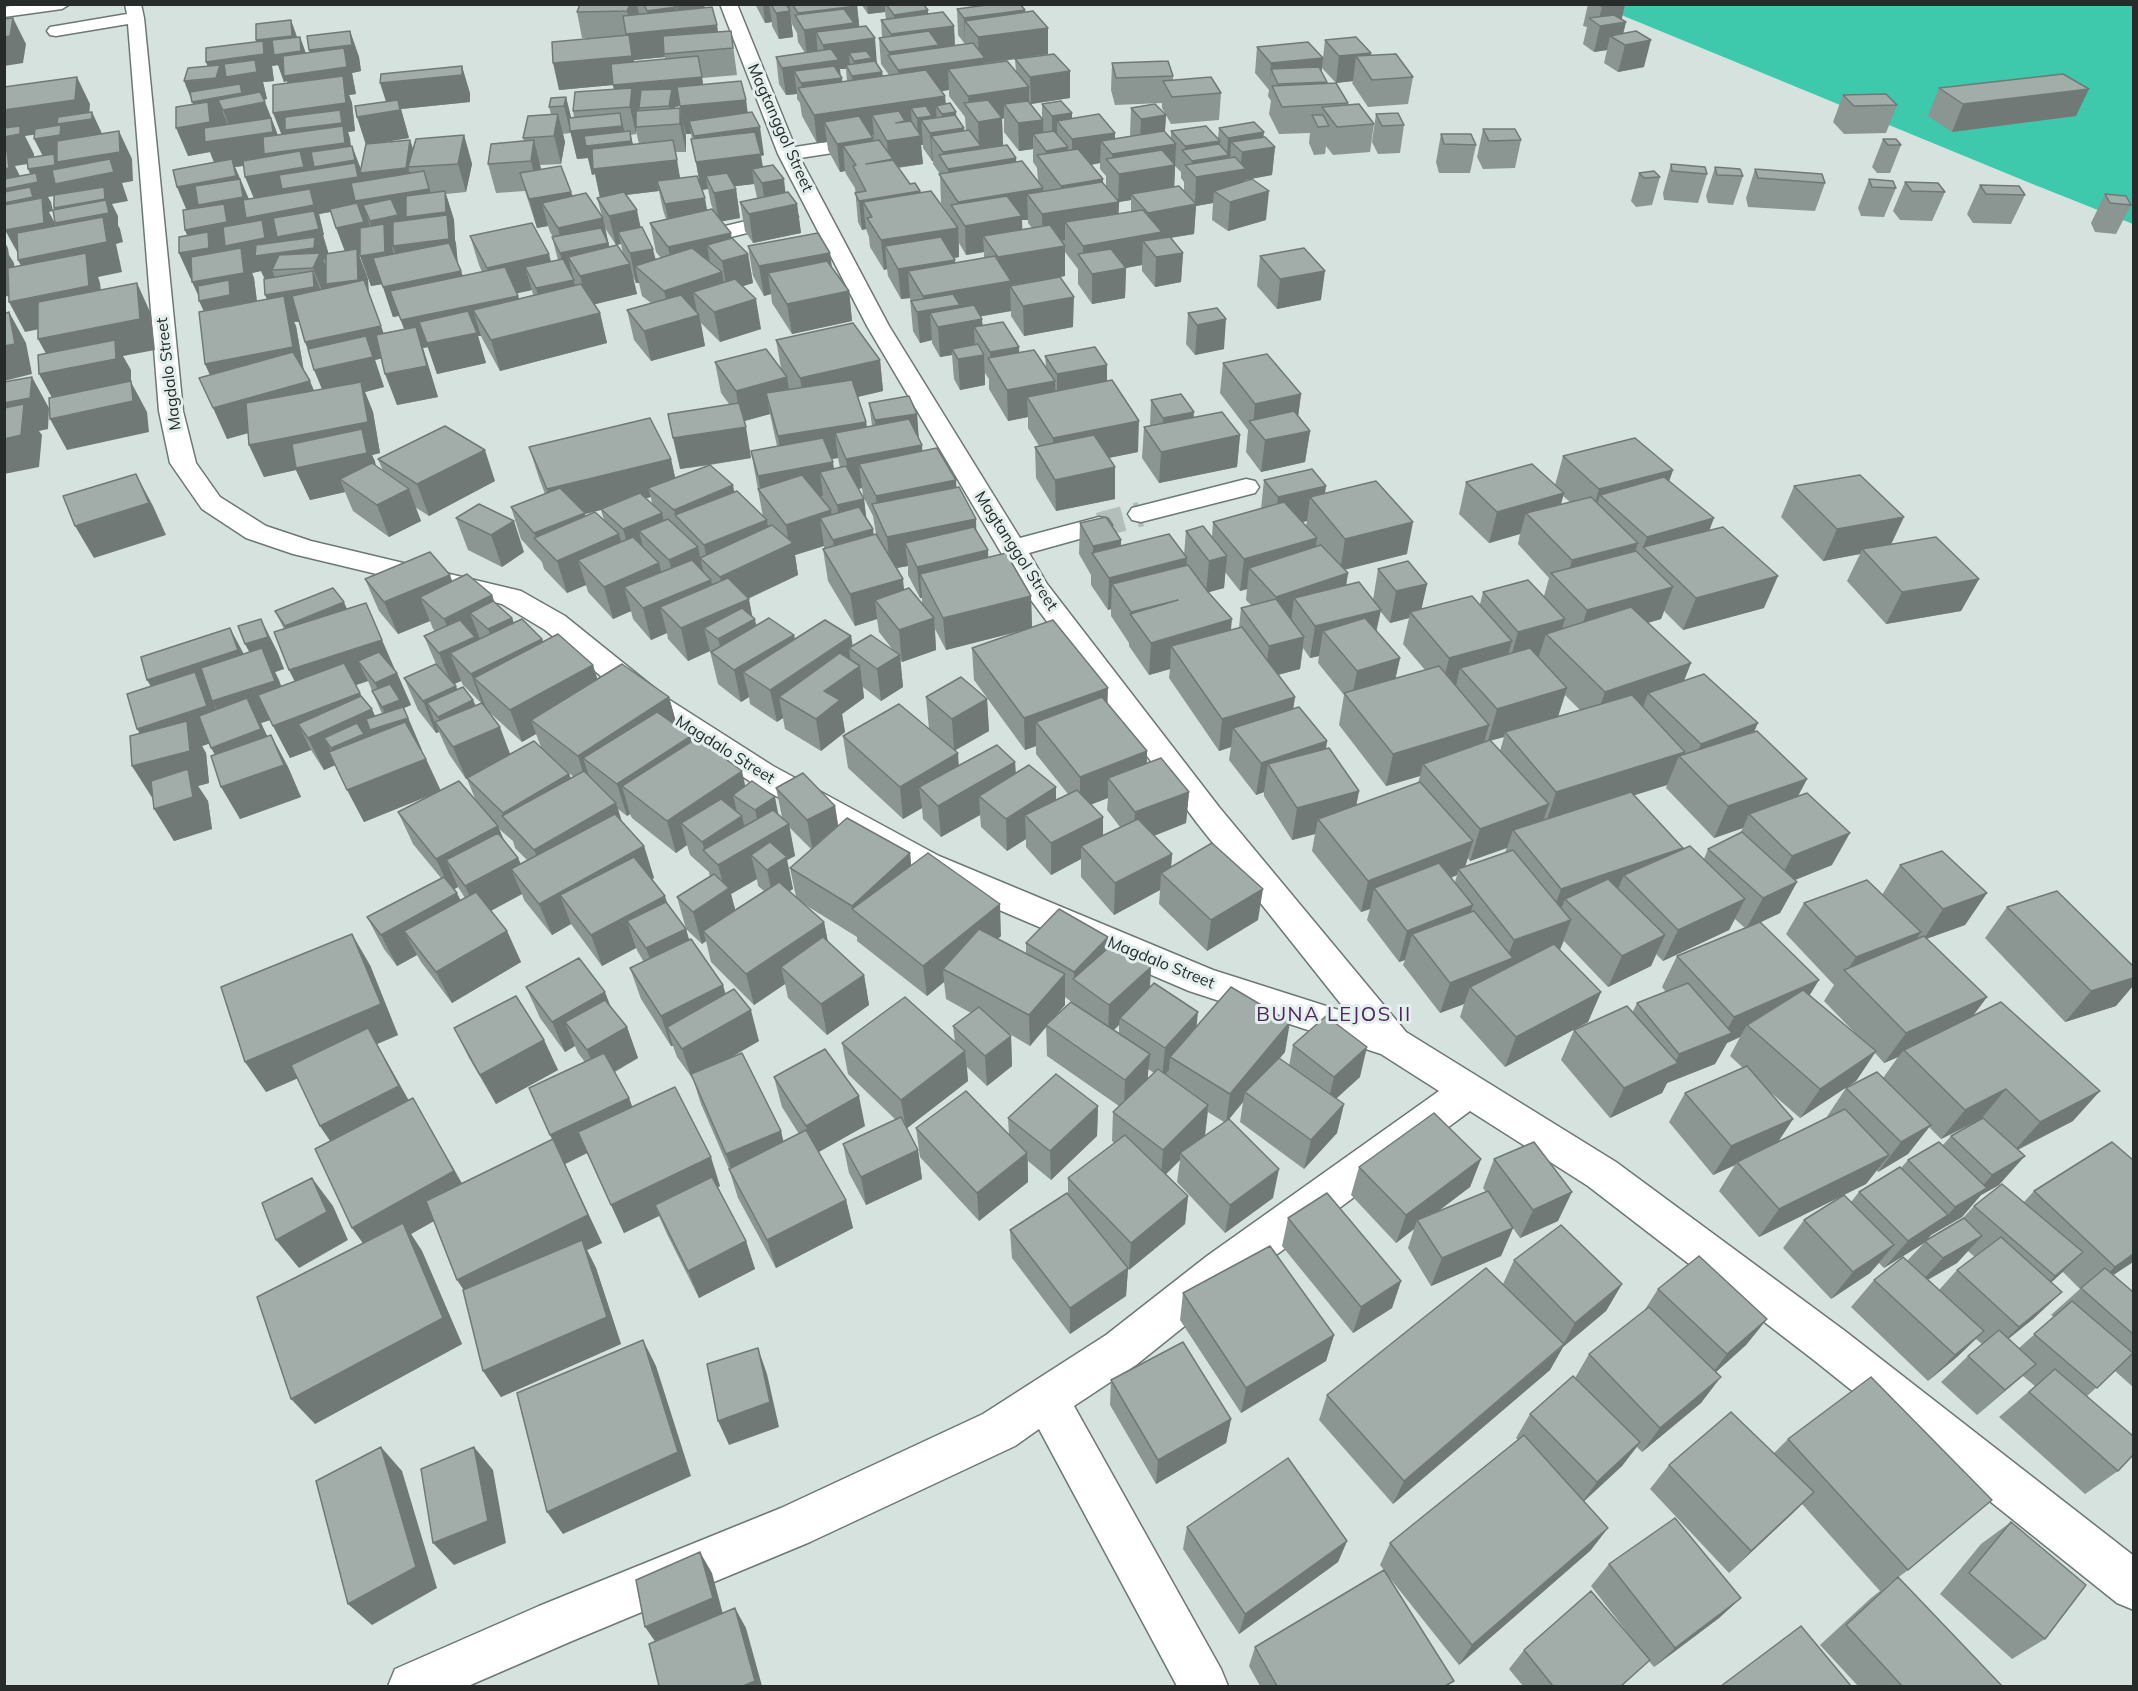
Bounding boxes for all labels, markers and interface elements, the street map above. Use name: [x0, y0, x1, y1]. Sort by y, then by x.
street label: Magtanggol Street: [743, 61, 817, 195]
street label: Magdalo Street: [153, 316, 185, 432]
street label: Magtanggol Street: [970, 488, 1062, 614]
street label: Magdalo Street: [672, 712, 778, 788]
street label: Magdalo Street: [1105, 933, 1217, 993]
district label: BUNA LEJOS II: [1256, 1003, 1412, 1027]

